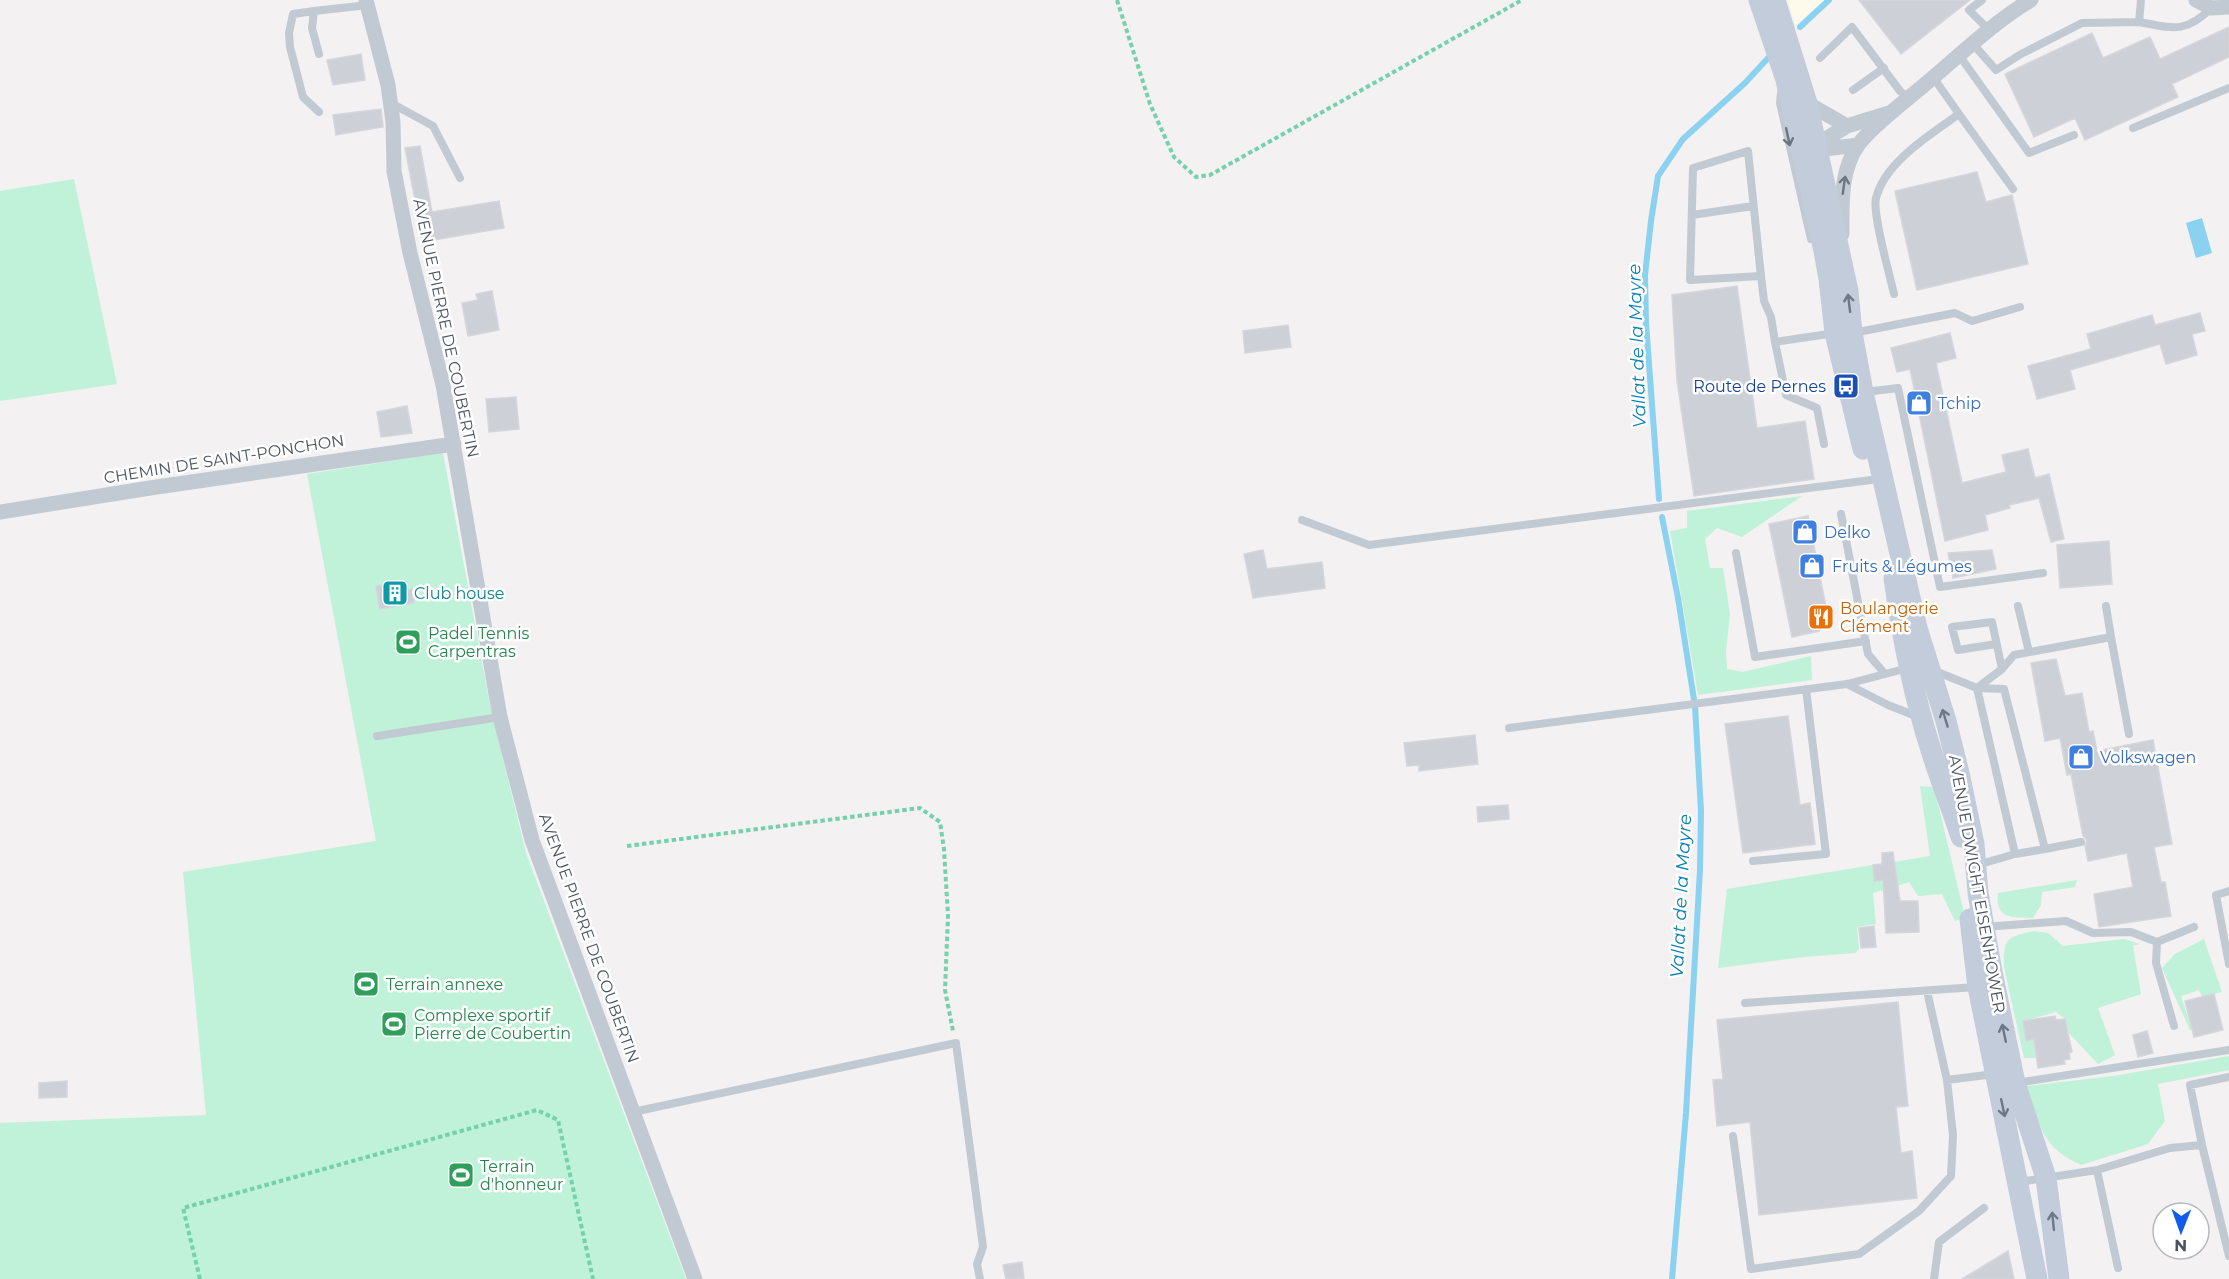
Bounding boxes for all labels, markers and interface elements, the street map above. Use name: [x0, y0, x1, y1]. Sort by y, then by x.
one-way arrow: [1782, 127, 1794, 146]
one-way arrow: [1838, 176, 1849, 195]
street label: AVENUE PIERRE DE COUBERTIN: [409, 197, 483, 459]
water label: Vallat de la Mayre: [1623, 263, 1651, 428]
one-way arrow: [1843, 294, 1854, 314]
bus stop icon: Route de Pernes: [1831, 371, 1861, 401]
place label: Route de Pernes: [1693, 377, 1826, 396]
shop icon: Tchip: [1904, 388, 1934, 418]
place label: Tchip: [1938, 394, 1981, 413]
street label: CHEMIN DE SAINT-PONCHON: [102, 431, 346, 487]
shop icon: Delko: [1790, 517, 1820, 547]
place label: Delko: [1824, 523, 1870, 542]
shop icon: Fruits & Légumes: [1797, 551, 1827, 581]
place label: Fruits & Légumes: [1832, 557, 1972, 576]
building icon: Club house: [380, 578, 410, 608]
place label: Club house: [414, 584, 505, 603]
place label: Boulangerie Clément: [1840, 599, 1938, 636]
restaurant icon: Boulangerie Clément: [1806, 602, 1836, 632]
place label: Padel Tennis Carpentras: [428, 624, 530, 661]
sports icon: Padel Tennis Carpentras: [393, 627, 423, 657]
one-way arrow: [1939, 709, 1950, 728]
shop icon: Volkswagen: [2066, 742, 2096, 772]
place label: Volkswagen: [2100, 748, 2196, 767]
street label: AVENUE DWIGHT EISENHOWER: [1945, 753, 2009, 1015]
street label: AVENUE PIERRE DE COUBERTIN: [535, 811, 643, 1065]
water label: Vallat de la Mayre: [1666, 813, 1696, 979]
sports icon: Terrain annexe: [351, 969, 381, 999]
place label: Terrain annexe: [386, 975, 503, 994]
place label: Complexe sportif Pierre de Coubertin: [414, 1006, 571, 1043]
sports icon: Complexe sportif Pierre de Coubertin: [379, 1009, 409, 1039]
one-way arrow: [1998, 1023, 2010, 1042]
one-way arrow: [1997, 1098, 2009, 1117]
place label: Terrain d'honneur: [480, 1157, 563, 1194]
sports icon: Terrain d'honneur: [446, 1160, 476, 1190]
north arrow: [2151, 1201, 2211, 1261]
one-way arrow: [2047, 1211, 2058, 1231]
text: N: [2174, 1236, 2187, 1255]

